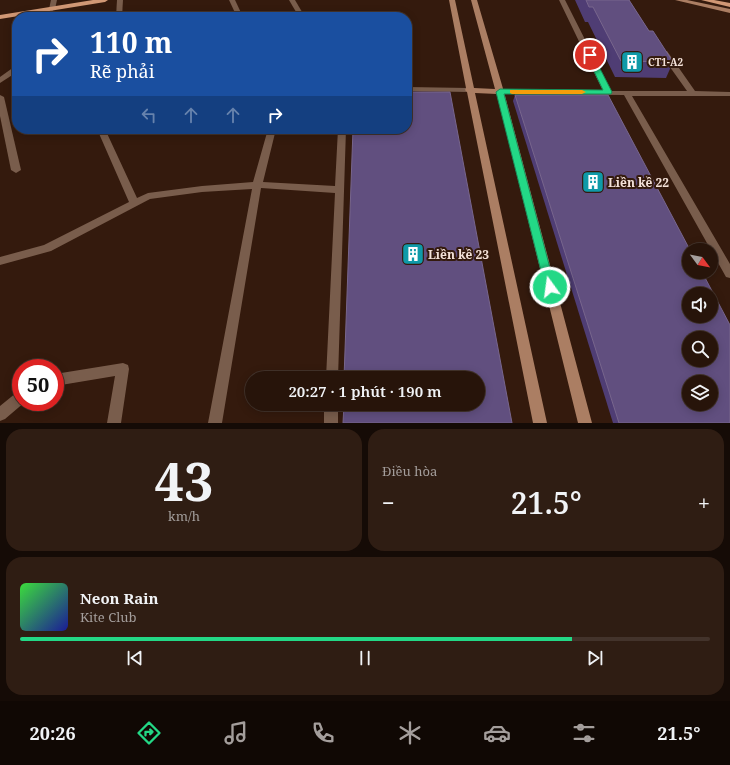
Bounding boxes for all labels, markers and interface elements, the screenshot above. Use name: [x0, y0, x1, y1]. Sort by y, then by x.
text: 110 m: [90, 23, 172, 61]
icon: right: [24, 28, 76, 80]
pin: [573, 38, 607, 72]
icon: arrive: [579, 44, 601, 66]
building icon: CT1-A2: [619, 49, 645, 75]
place label: CT1-A2: [648, 55, 684, 69]
text: Rẽ phải: [90, 59, 155, 83]
icon: left: [138, 104, 160, 126]
icon: ahead: [180, 104, 202, 126]
icon: ahead: [222, 104, 244, 126]
icon: right: [264, 104, 286, 126]
building icon: Liền kề 22: [580, 169, 606, 195]
place label: Liền kề 22: [608, 174, 669, 191]
building icon: Liền kề 23: [400, 241, 426, 267]
north arrow: [682, 243, 718, 279]
map controls: [682, 243, 718, 411]
place label: Liền kề 23: [428, 246, 489, 263]
position arrow: [529, 266, 571, 308]
button: sound: [682, 287, 718, 323]
button: search: [682, 331, 718, 367]
speed limit sign: 50: [12, 359, 64, 411]
button: layers: [682, 375, 718, 411]
text: 20:27 · 1 phút · 190 m: [288, 381, 442, 401]
text: 43: [155, 445, 213, 516]
text: Điều hòa: [382, 462, 437, 480]
text: 21.5°: [511, 482, 582, 523]
text: −: [382, 487, 395, 517]
text: +: [698, 487, 710, 517]
text: km/h: [168, 507, 200, 525]
text: Neon Rain: [80, 588, 158, 608]
text: Kite Club: [80, 608, 136, 626]
icon: previous: [124, 647, 146, 669]
icon: pause: [354, 647, 376, 669]
icon: next: [584, 647, 606, 669]
icon: directions: [135, 719, 163, 747]
icon: music: [222, 719, 250, 747]
icon: phone: [309, 719, 337, 747]
icon: climate: [396, 719, 424, 747]
icon: car: [483, 719, 511, 747]
icon: filters: [570, 719, 598, 747]
text: 20:26: [30, 721, 76, 745]
text: 21.5°: [657, 721, 700, 745]

